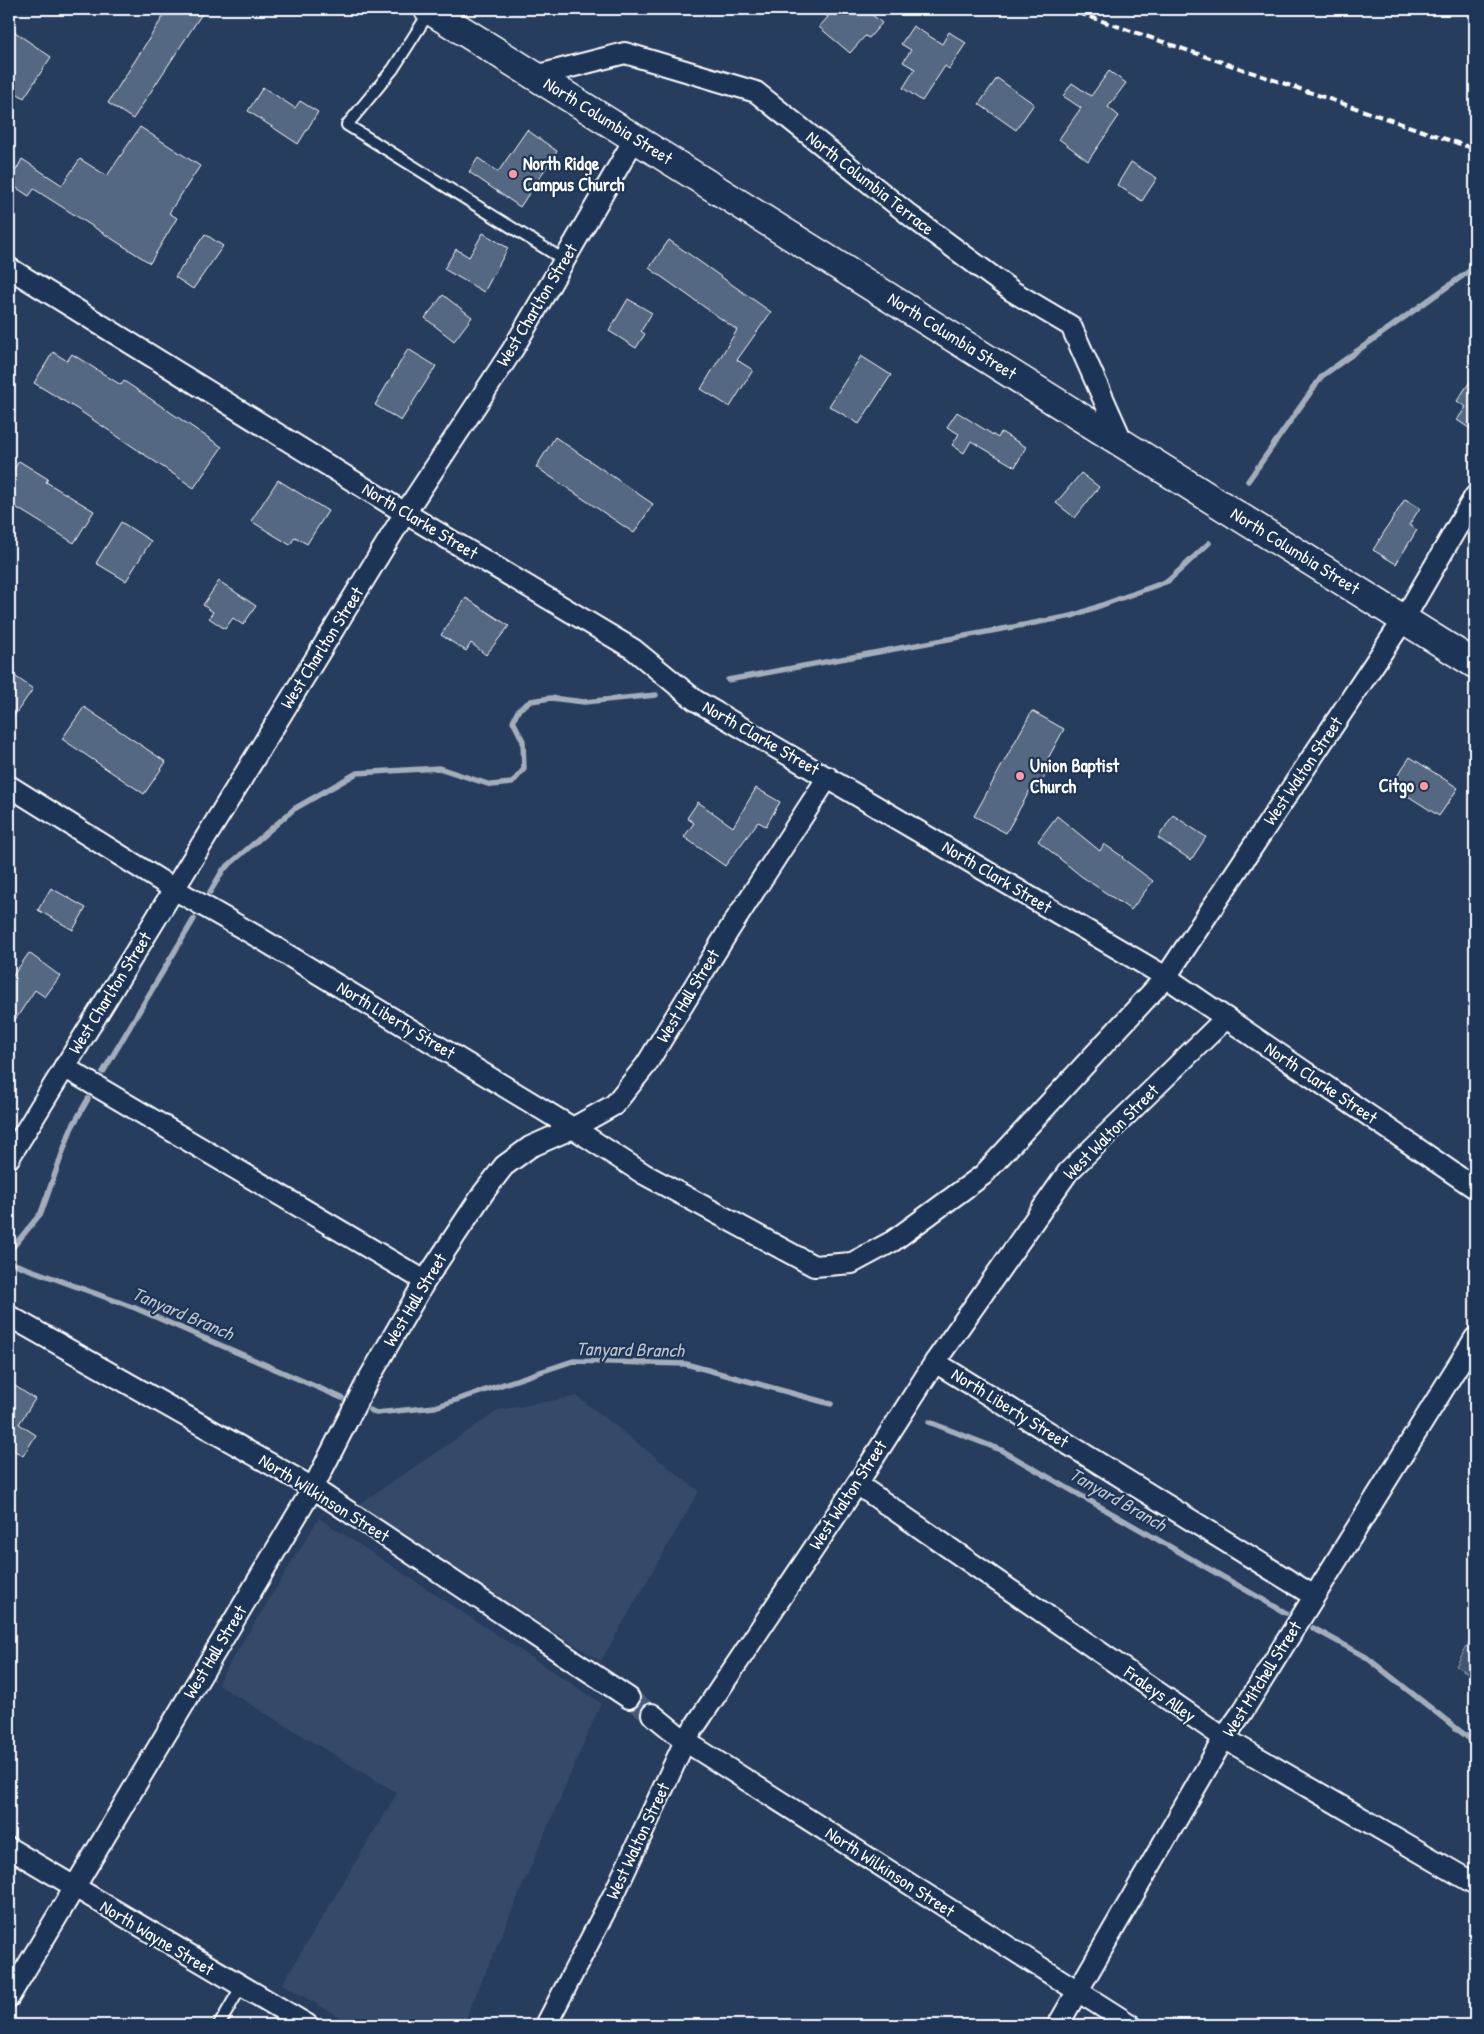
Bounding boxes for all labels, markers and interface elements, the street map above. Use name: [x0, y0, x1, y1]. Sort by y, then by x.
street label: North Columbia Street: [539, 71, 678, 171]
street label: North Columbia Terrace: [801, 125, 940, 241]
place label: North Ridge Campus Church: [523, 151, 625, 198]
marker: North Ridge Campus Church: [507, 168, 519, 180]
street label: West Charlton Street: [490, 238, 584, 371]
street label: North Columbia Street: [883, 286, 1022, 386]
street label: North Clarke Street: [358, 476, 484, 565]
street label: North Columbia Street: [1226, 501, 1365, 601]
street label: West Charlton Street: [274, 581, 370, 713]
street label: North Clarke Street: [698, 694, 825, 782]
street label: West Walton Street: [1257, 711, 1349, 830]
place label: Union Baptist Church: [1030, 753, 1120, 799]
marker: Union Baptist Church: [1014, 770, 1026, 782]
place label: Citgo: [1379, 773, 1415, 799]
marker: Citgo: [1418, 780, 1430, 792]
street label: North Clark Street: [938, 834, 1057, 920]
street label: West Charlton Street: [62, 926, 158, 1058]
street label: West Hall Street: [650, 944, 726, 1047]
street label: North Liberty Street: [332, 974, 461, 1065]
street label: North Clarke Street: [1260, 1036, 1383, 1130]
street label: West Walton Street: [1057, 1078, 1165, 1185]
street label: West Hall Street: [377, 1248, 453, 1351]
water label: Tanyard Branch: [128, 1280, 240, 1347]
water label: Tanyard Branch: [576, 1335, 686, 1363]
street label: North Liberty Street: [947, 1362, 1074, 1454]
street label: West Walton Street: [803, 1434, 893, 1554]
street label: North Wilkinson Street: [254, 1447, 395, 1548]
water label: Tanyard Branch: [1065, 1461, 1173, 1538]
street label: West Hall Street: [177, 1600, 253, 1703]
street label: West Mitchell Street: [1216, 1615, 1308, 1741]
street label: Fraleys Alley: [1118, 1659, 1202, 1728]
street label: West Walton Street: [600, 1778, 676, 1903]
street label: North Wilkinson Street: [821, 1820, 960, 1923]
street label: North Wayne Street: [96, 1894, 220, 1982]

